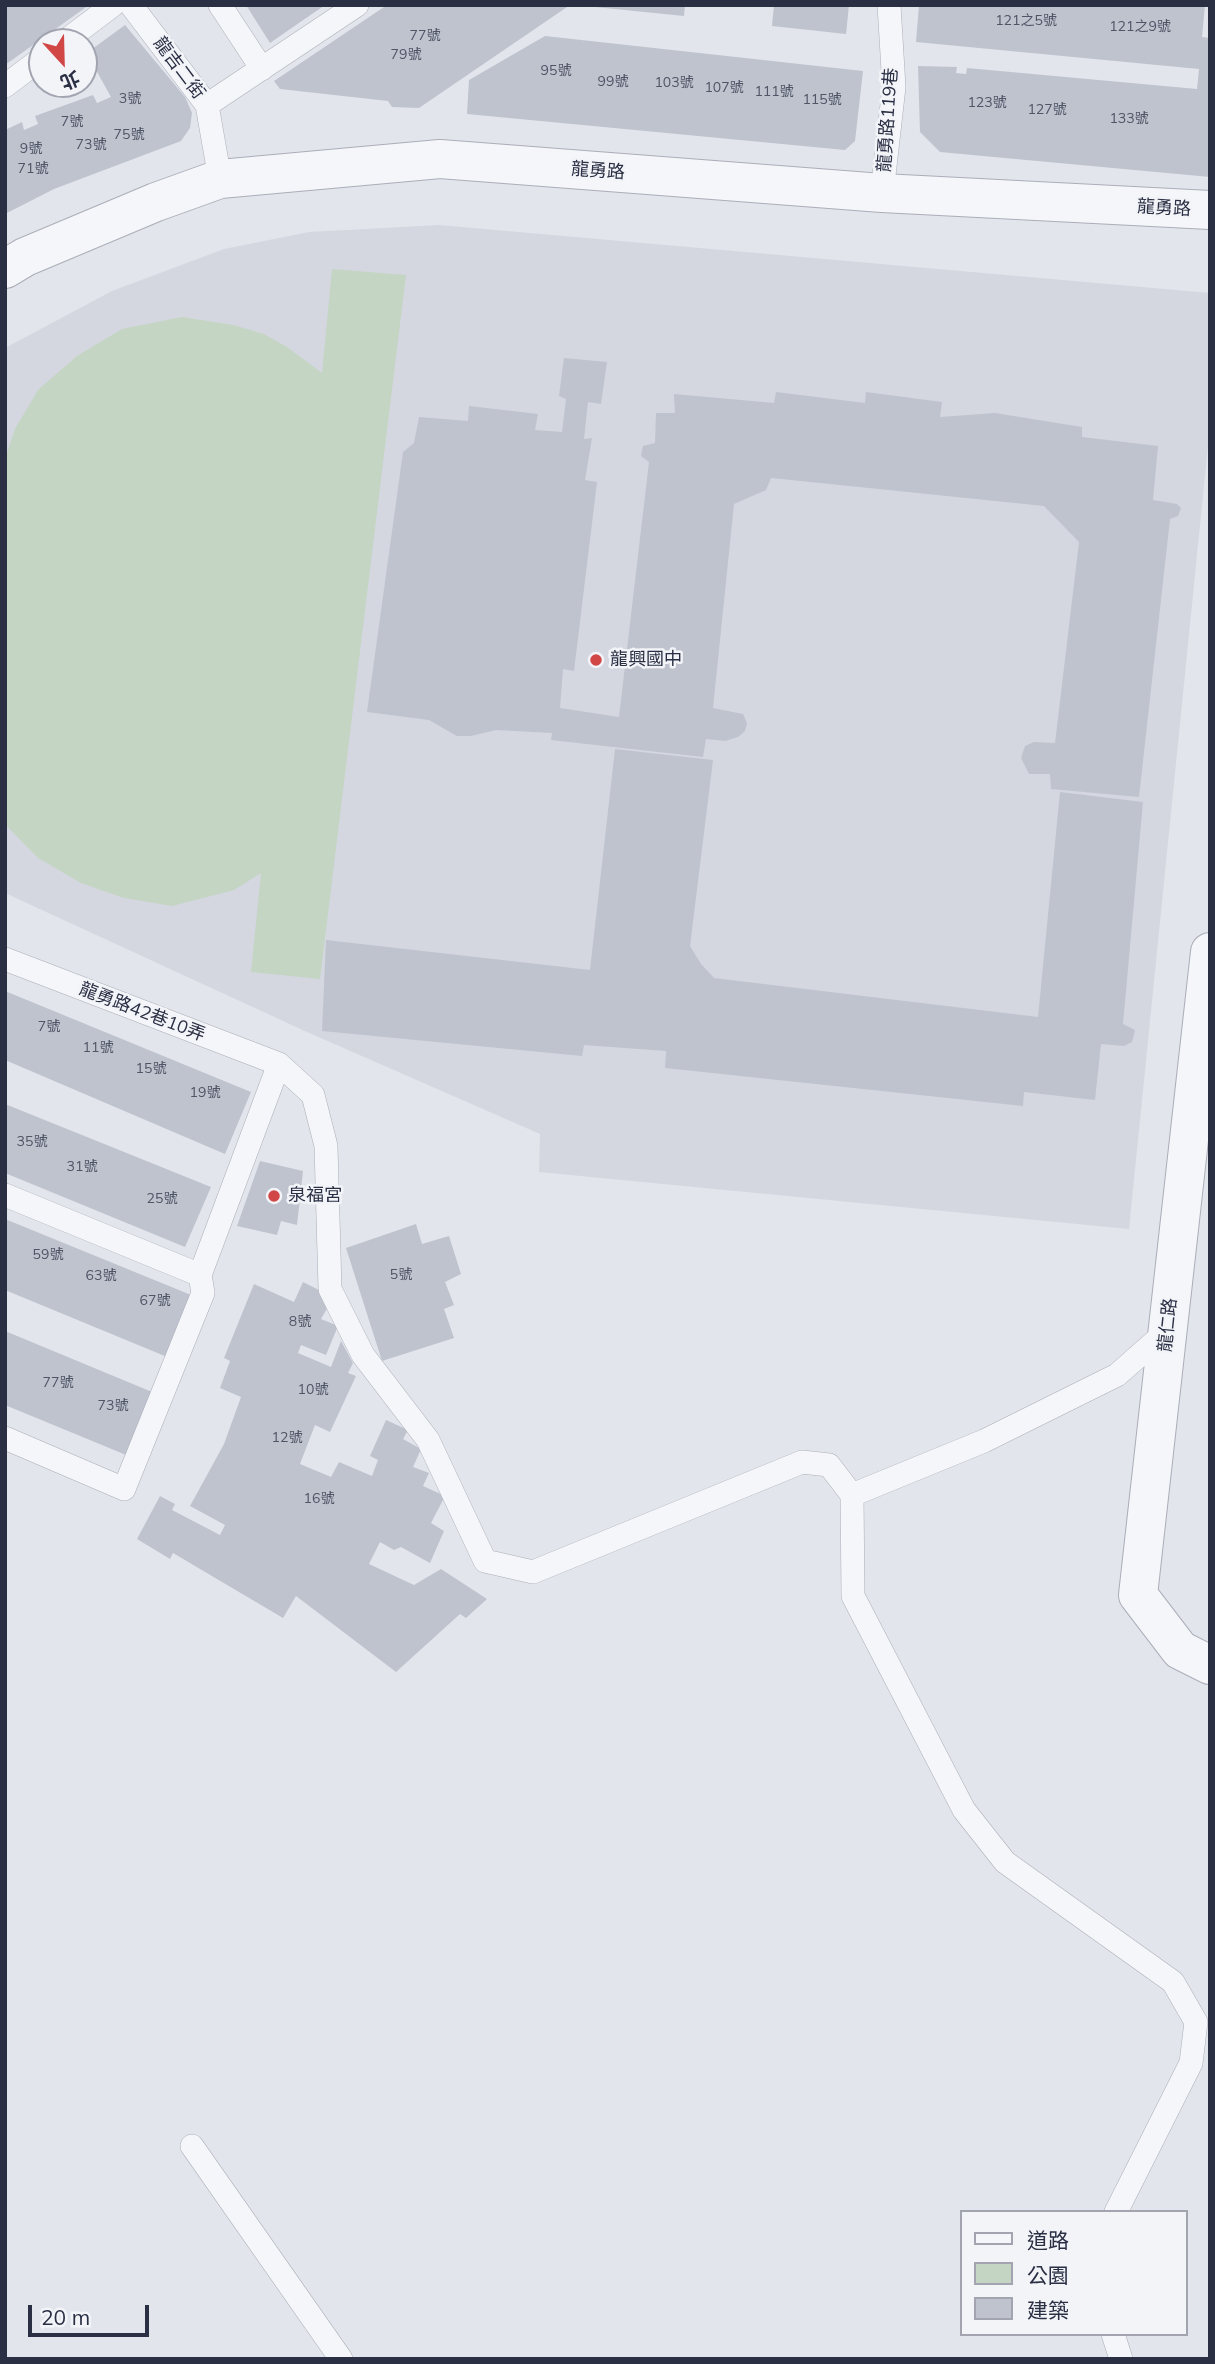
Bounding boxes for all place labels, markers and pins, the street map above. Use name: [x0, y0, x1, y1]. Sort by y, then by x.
place label: 龍興國中: [610, 649, 682, 671]
marker: 龍興國中: [588, 652, 604, 668]
place label: 泉福宮: [288, 1185, 342, 1207]
marker: 泉福宮: [266, 1188, 282, 1204]

